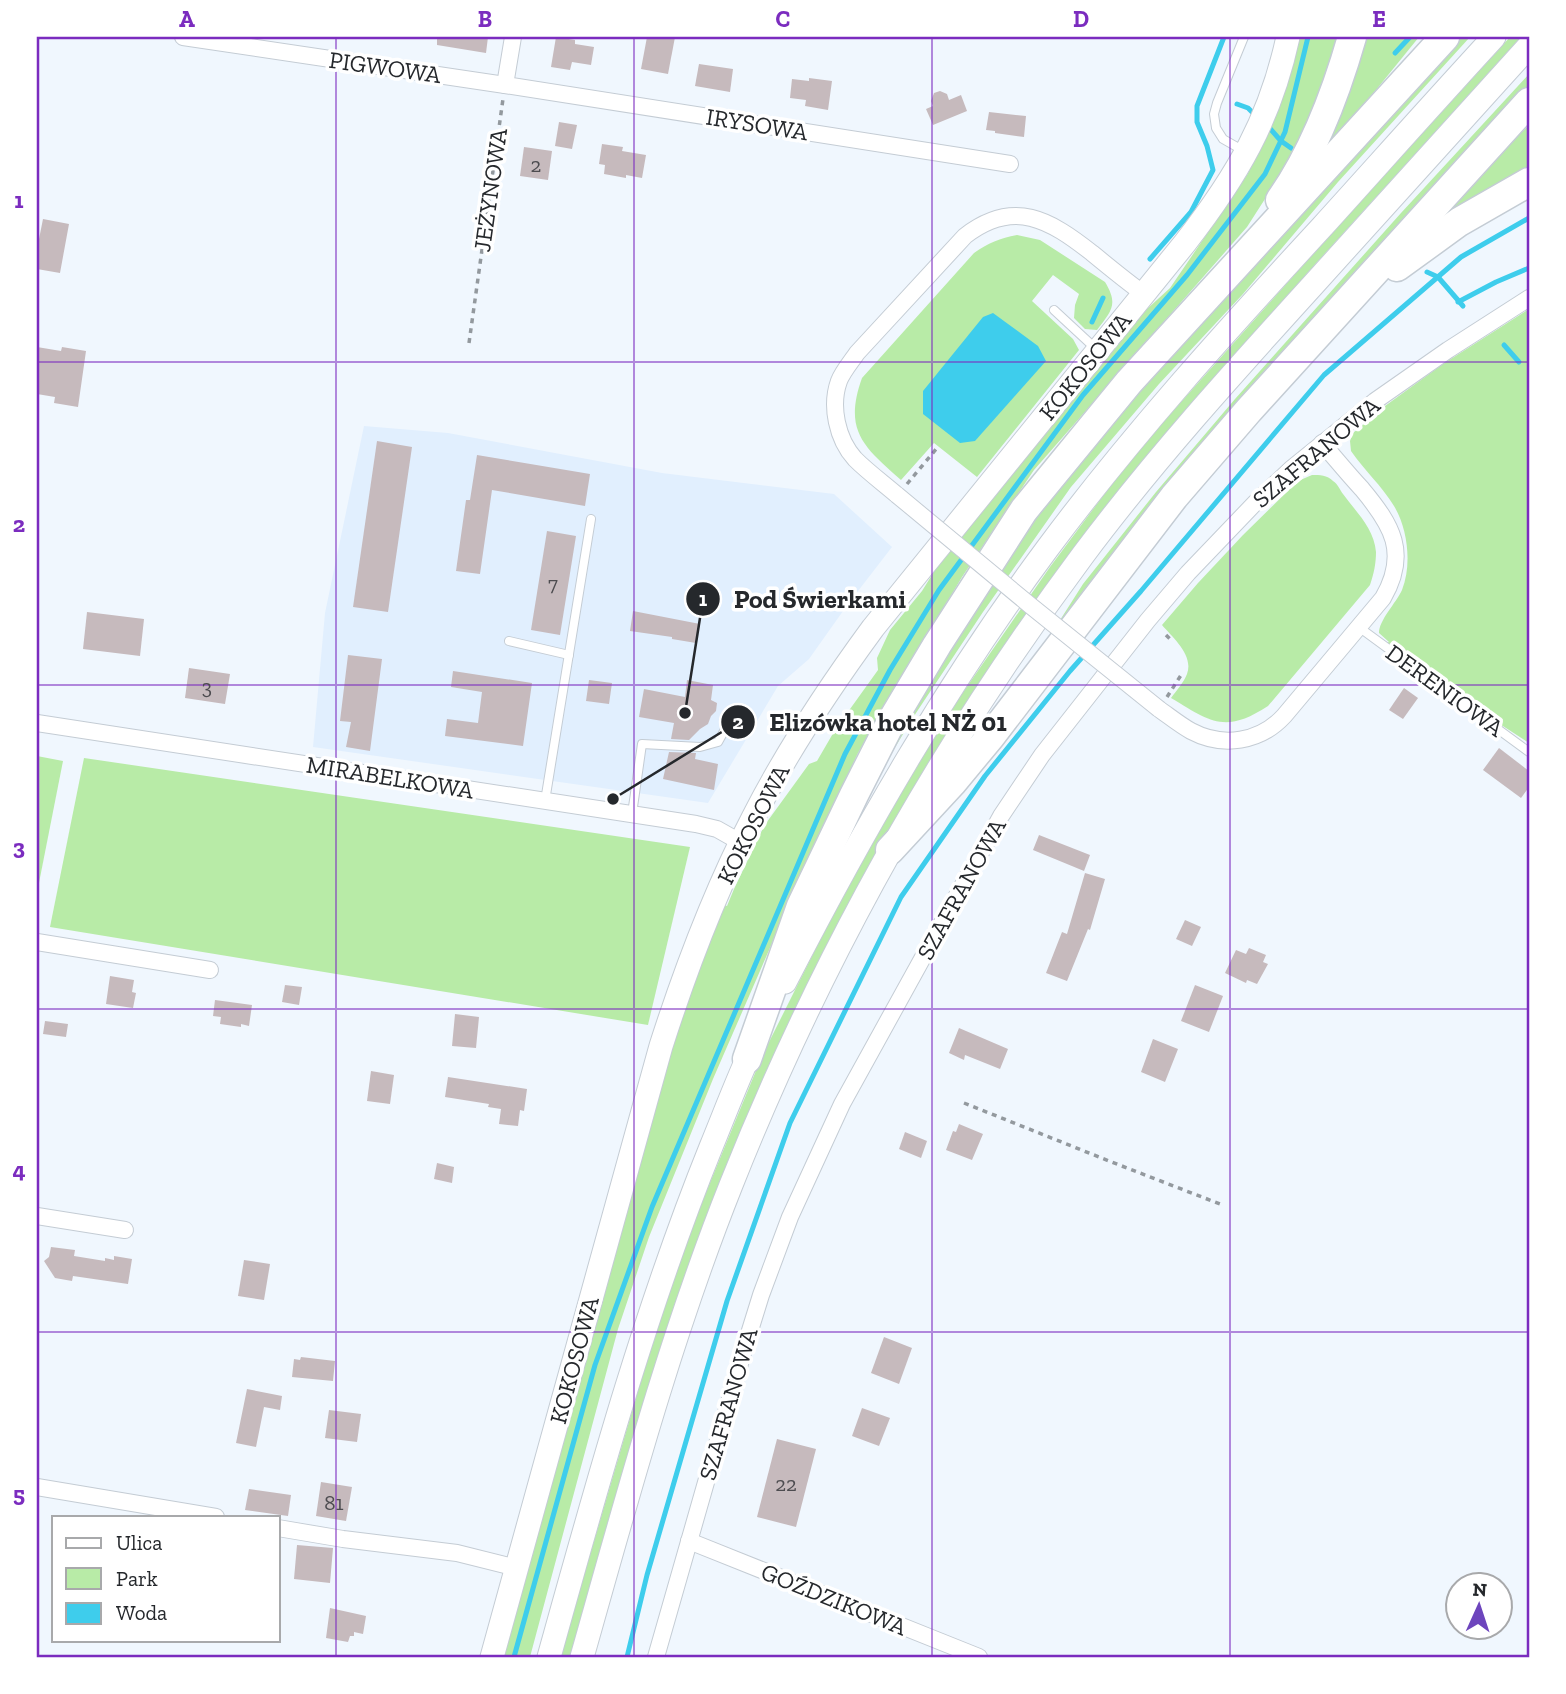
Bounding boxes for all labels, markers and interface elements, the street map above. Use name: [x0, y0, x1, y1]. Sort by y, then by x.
text: A: [179, 5, 195, 33]
text: B: [478, 5, 492, 33]
text: C: [776, 5, 790, 33]
text: D: [1073, 5, 1089, 33]
text: E: [1372, 5, 1386, 33]
street label: PIGWOWA: [327, 45, 443, 89]
street label: IRYSOWA: [704, 102, 810, 146]
street label: JEŻYNOWA: [467, 126, 513, 254]
house number: 2: [531, 152, 541, 177]
text: 1: [14, 186, 24, 214]
street label: KOKOSOWA: [1033, 306, 1138, 426]
street label: SZAFRANOWA: [1247, 390, 1386, 514]
text: 2: [13, 510, 25, 538]
house number: 7: [548, 571, 558, 596]
callout: Pod Świerkami: [685, 575, 921, 622]
text: Pod Świerkami: [734, 583, 906, 615]
text: 1: [699, 586, 708, 611]
street label: DERENIOWA: [1380, 638, 1510, 743]
house number: 3: [202, 674, 212, 699]
callout: Elizówka hotel NŻ 01: [720, 698, 1021, 745]
text: Elizówka hotel NŻ 01: [769, 706, 1007, 738]
text: 2: [732, 709, 744, 734]
street label: MIRABELKOWA: [304, 749, 476, 805]
street label: KOKOSOWA: [710, 759, 796, 889]
street label: SZAFRANOWA: [910, 813, 1012, 965]
text: 3: [13, 833, 25, 861]
text: 4: [12, 1156, 26, 1184]
street label: KOKOSOWA: [543, 1293, 605, 1427]
street label: SZAFRANOWA: [692, 1324, 764, 1483]
house number: 22: [775, 1471, 797, 1496]
text: 5: [13, 1480, 25, 1508]
house number: 81: [324, 1490, 344, 1515]
legend: [52, 1516, 280, 1642]
text: Ulica: [116, 1530, 162, 1555]
street label: GOŹDZIKOWA: [757, 1557, 911, 1642]
text: Park: [116, 1566, 158, 1591]
north arrow: [1444, 1572, 1514, 1642]
text: N: [1472, 1578, 1488, 1601]
text: Woda: [116, 1600, 167, 1625]

